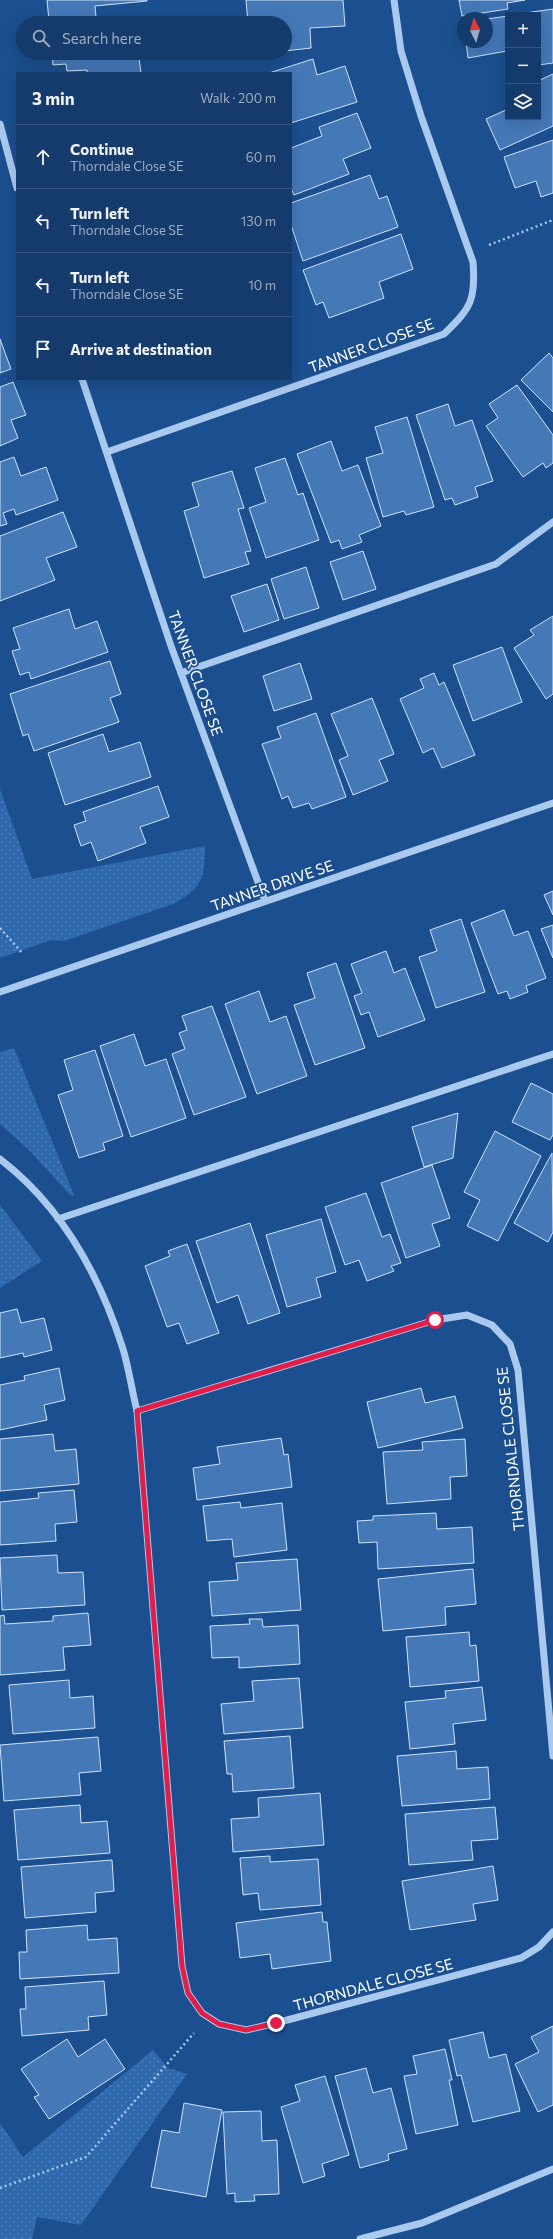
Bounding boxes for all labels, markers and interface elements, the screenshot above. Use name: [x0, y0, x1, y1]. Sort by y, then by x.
north arrow: [457, 12, 493, 48]
map controls: [505, 12, 541, 120]
button: +: [505, 12, 541, 48]
search box: [16, 16, 292, 60]
icon: search: [30, 27, 52, 49]
text: Search here: [62, 29, 141, 47]
button: −: [505, 48, 541, 84]
button: layers: [505, 84, 541, 120]
text: 3 min: [32, 88, 75, 109]
text: Walk · 200 m: [200, 90, 276, 106]
text: Continue: [70, 140, 134, 158]
icon: ahead: [32, 146, 54, 168]
text: 60 m: [246, 149, 276, 165]
text: Thorndale Close SE: [70, 158, 184, 174]
text: Turn left: [70, 204, 129, 222]
icon: left: [32, 210, 54, 232]
text: 130 m: [241, 213, 276, 229]
text: Thorndale Close SE: [70, 222, 184, 238]
text: Turn left: [70, 268, 129, 286]
icon: left: [32, 274, 54, 296]
text: 10 m: [248, 277, 276, 293]
text: Thorndale Close SE: [70, 286, 184, 302]
street label: TANNER CLOSE SE: [306, 314, 436, 376]
icon: arrive: [32, 338, 54, 360]
text: Arrive at destination: [70, 340, 212, 358]
street label: TANNER CLOSE SE: [165, 608, 227, 738]
street label: TANNER DRIVE SE: [208, 856, 336, 914]
route start: [426, 1311, 444, 1329]
street label: THORNDALE CLOSE SE: [492, 1366, 528, 1532]
street label: THORNDALE CLOSE SE: [291, 1954, 455, 2014]
route end: [267, 2014, 285, 2032]

